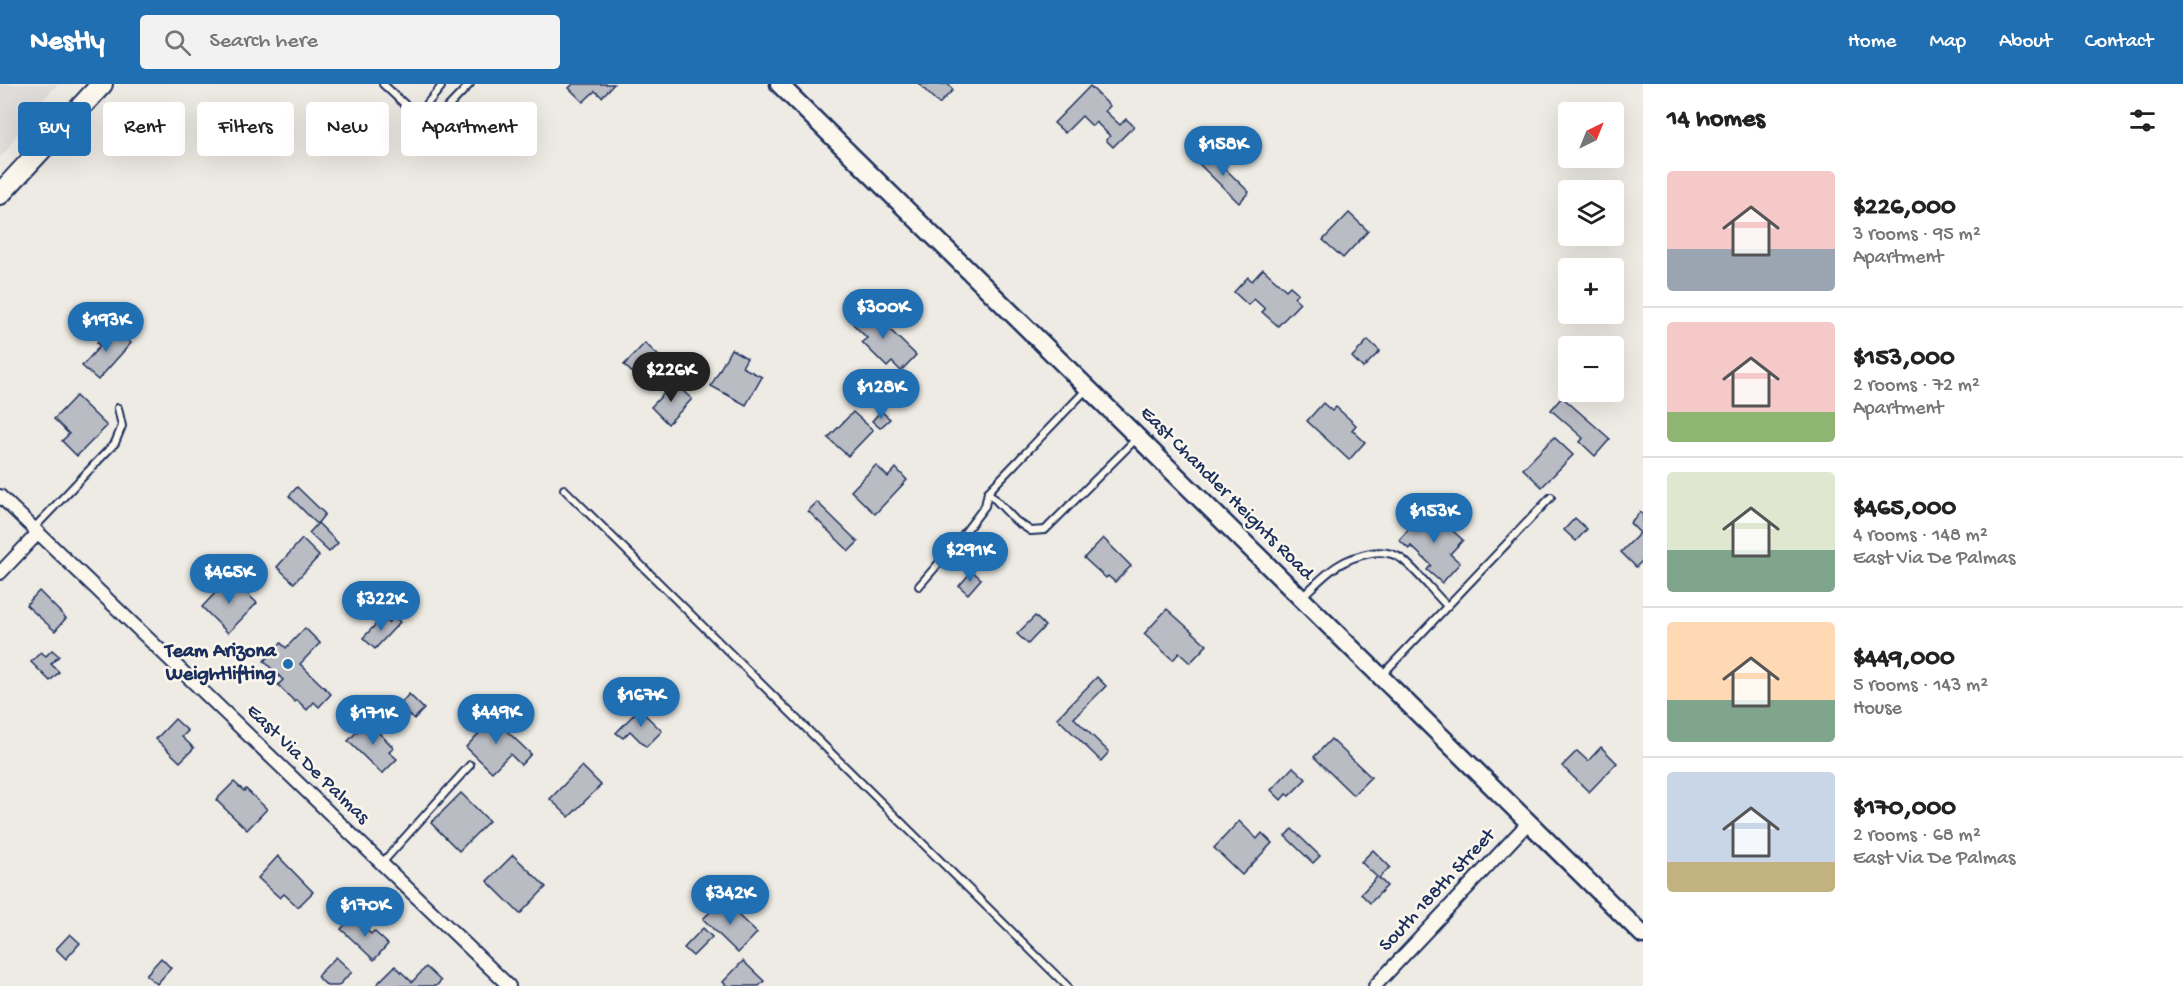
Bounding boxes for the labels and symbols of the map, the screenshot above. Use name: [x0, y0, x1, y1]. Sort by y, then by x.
north arrow: [1558, 102, 1624, 168]
pin: $158K: [1181, 126, 1265, 177]
pin: $300K: [841, 289, 925, 340]
pin: $193K: [64, 302, 148, 353]
pin: $226K: [629, 352, 713, 403]
pin: $128K: [839, 369, 923, 420]
street label: East Chandler Heights Road: [1134, 402, 1319, 587]
pin: $153K: [1392, 493, 1476, 544]
pin: $291K: [928, 532, 1012, 583]
pin: $465K: [187, 554, 271, 605]
pin: $322K: [339, 581, 423, 632]
place label: Team Arizona Weightlifting: [163, 641, 277, 687]
marker: Team Arizona Weightlifting: [281, 657, 295, 671]
pin: $167K: [599, 677, 683, 728]
pin: $449K: [454, 694, 538, 745]
pin: $171K: [331, 695, 415, 746]
street label: East Via De Palmas: [241, 700, 374, 830]
street label: South 188th Street: [1375, 823, 1502, 957]
pin: $342K: [688, 875, 772, 926]
pin: $170K: [323, 887, 407, 938]

